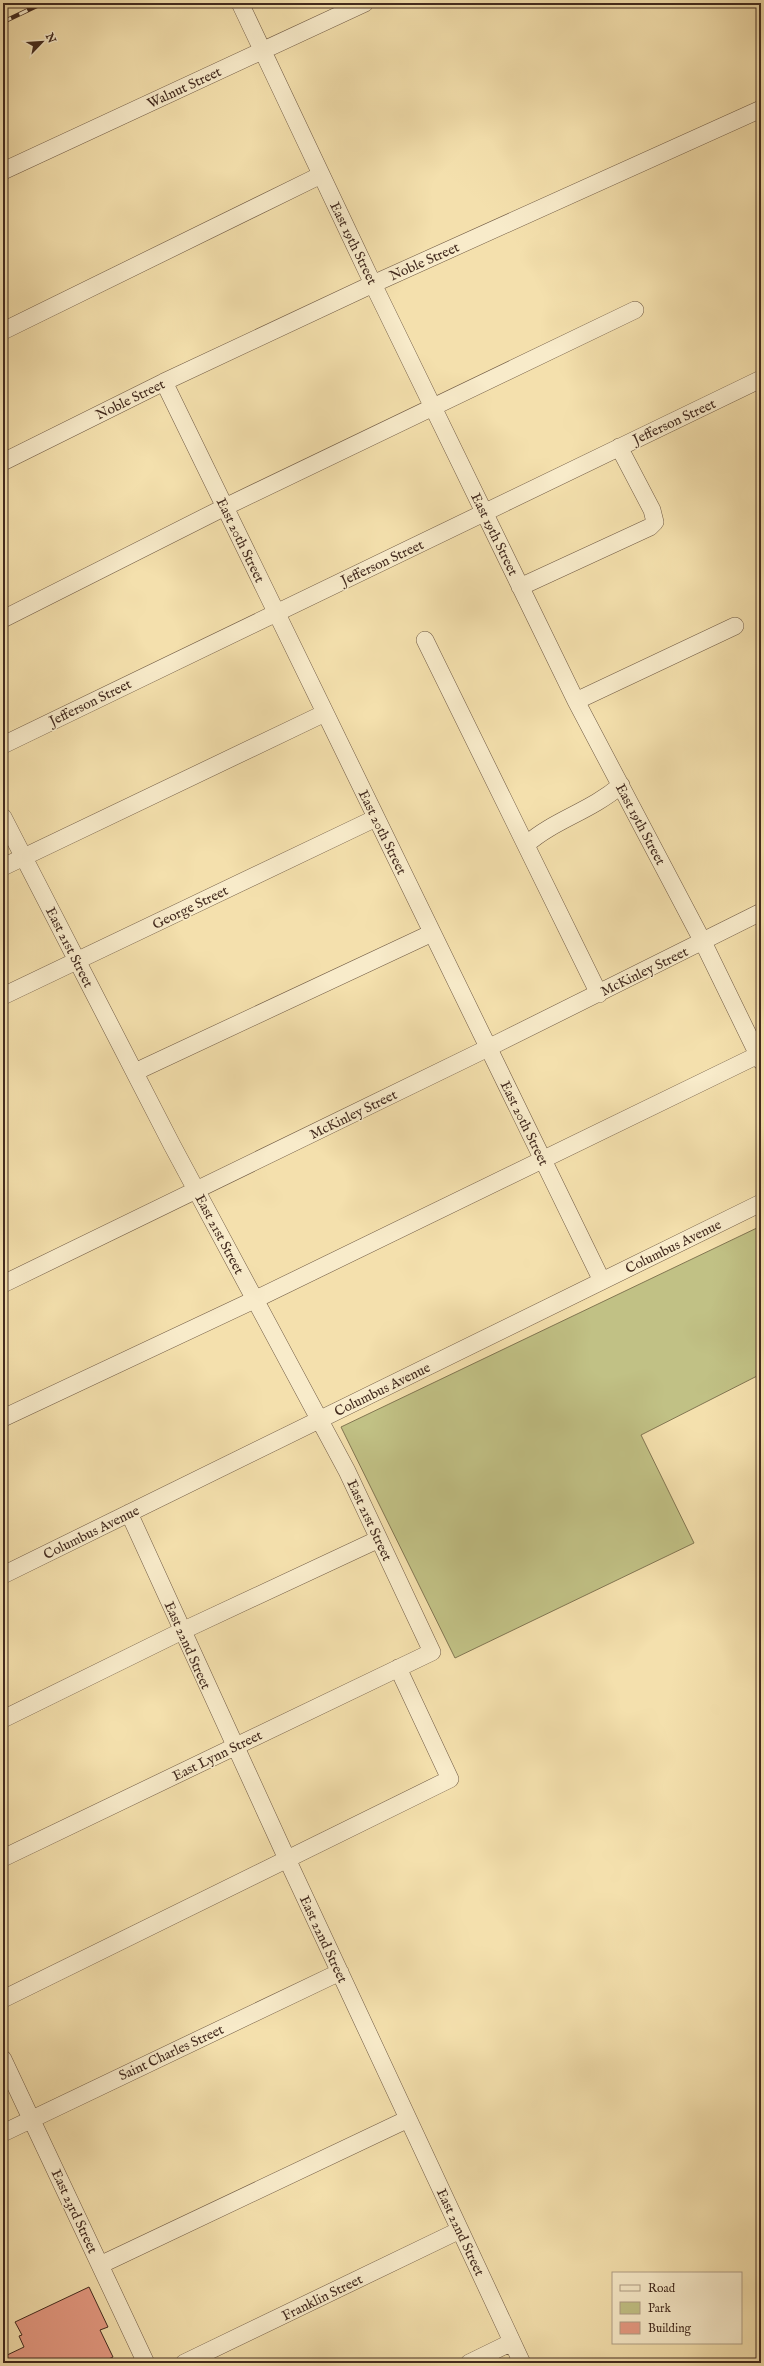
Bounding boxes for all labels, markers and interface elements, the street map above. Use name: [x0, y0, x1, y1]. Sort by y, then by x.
north arrow: [22, 22, 62, 62]
text: N: [41, 30, 59, 46]
street label: Walnut Street: [145, 63, 224, 113]
street label: East 19th Street: [325, 199, 381, 288]
street label: Noble Street: [387, 238, 462, 285]
street label: Noble Street: [93, 375, 168, 424]
street label: Jefferson Street: [628, 395, 719, 450]
street label: East 19th Street: [466, 490, 522, 579]
street label: East 20th Street: [212, 495, 268, 586]
street label: Jefferson Street: [336, 536, 427, 591]
street label: Jefferson Street: [45, 675, 135, 731]
street label: East 19th Street: [611, 781, 669, 869]
street label: East 20th Street: [354, 787, 410, 878]
street label: George Street: [150, 882, 231, 934]
street label: East 21st Street: [41, 904, 97, 991]
street label: McKinley Street: [598, 943, 691, 1001]
street label: East 20th Street: [496, 1078, 552, 1169]
street label: McKinley Street: [307, 1086, 400, 1144]
street label: East 21st Street: [191, 1191, 248, 1278]
street label: Columbus Avenue: [622, 1216, 725, 1278]
street label: Columbus Avenue: [331, 1359, 434, 1421]
street label: East 21st Street: [342, 1477, 396, 1564]
street label: Columbus Avenue: [40, 1502, 143, 1564]
street label: East 22nd Street: [160, 1599, 215, 1692]
street label: East Lynn Street: [170, 1726, 266, 1785]
street label: East 22nd Street: [295, 1893, 351, 1986]
street label: Saint Charles Street: [116, 2021, 227, 2085]
street label: East 23rd Street: [47, 2166, 102, 2257]
street label: East 22nd Street: [432, 2186, 488, 2279]
street label: Franklin Street: [279, 2270, 366, 2325]
legend: [612, 2272, 742, 2344]
text: Road: [648, 2281, 676, 2296]
text: Park: [648, 2301, 671, 2316]
text: Building: [648, 2321, 692, 2336]

